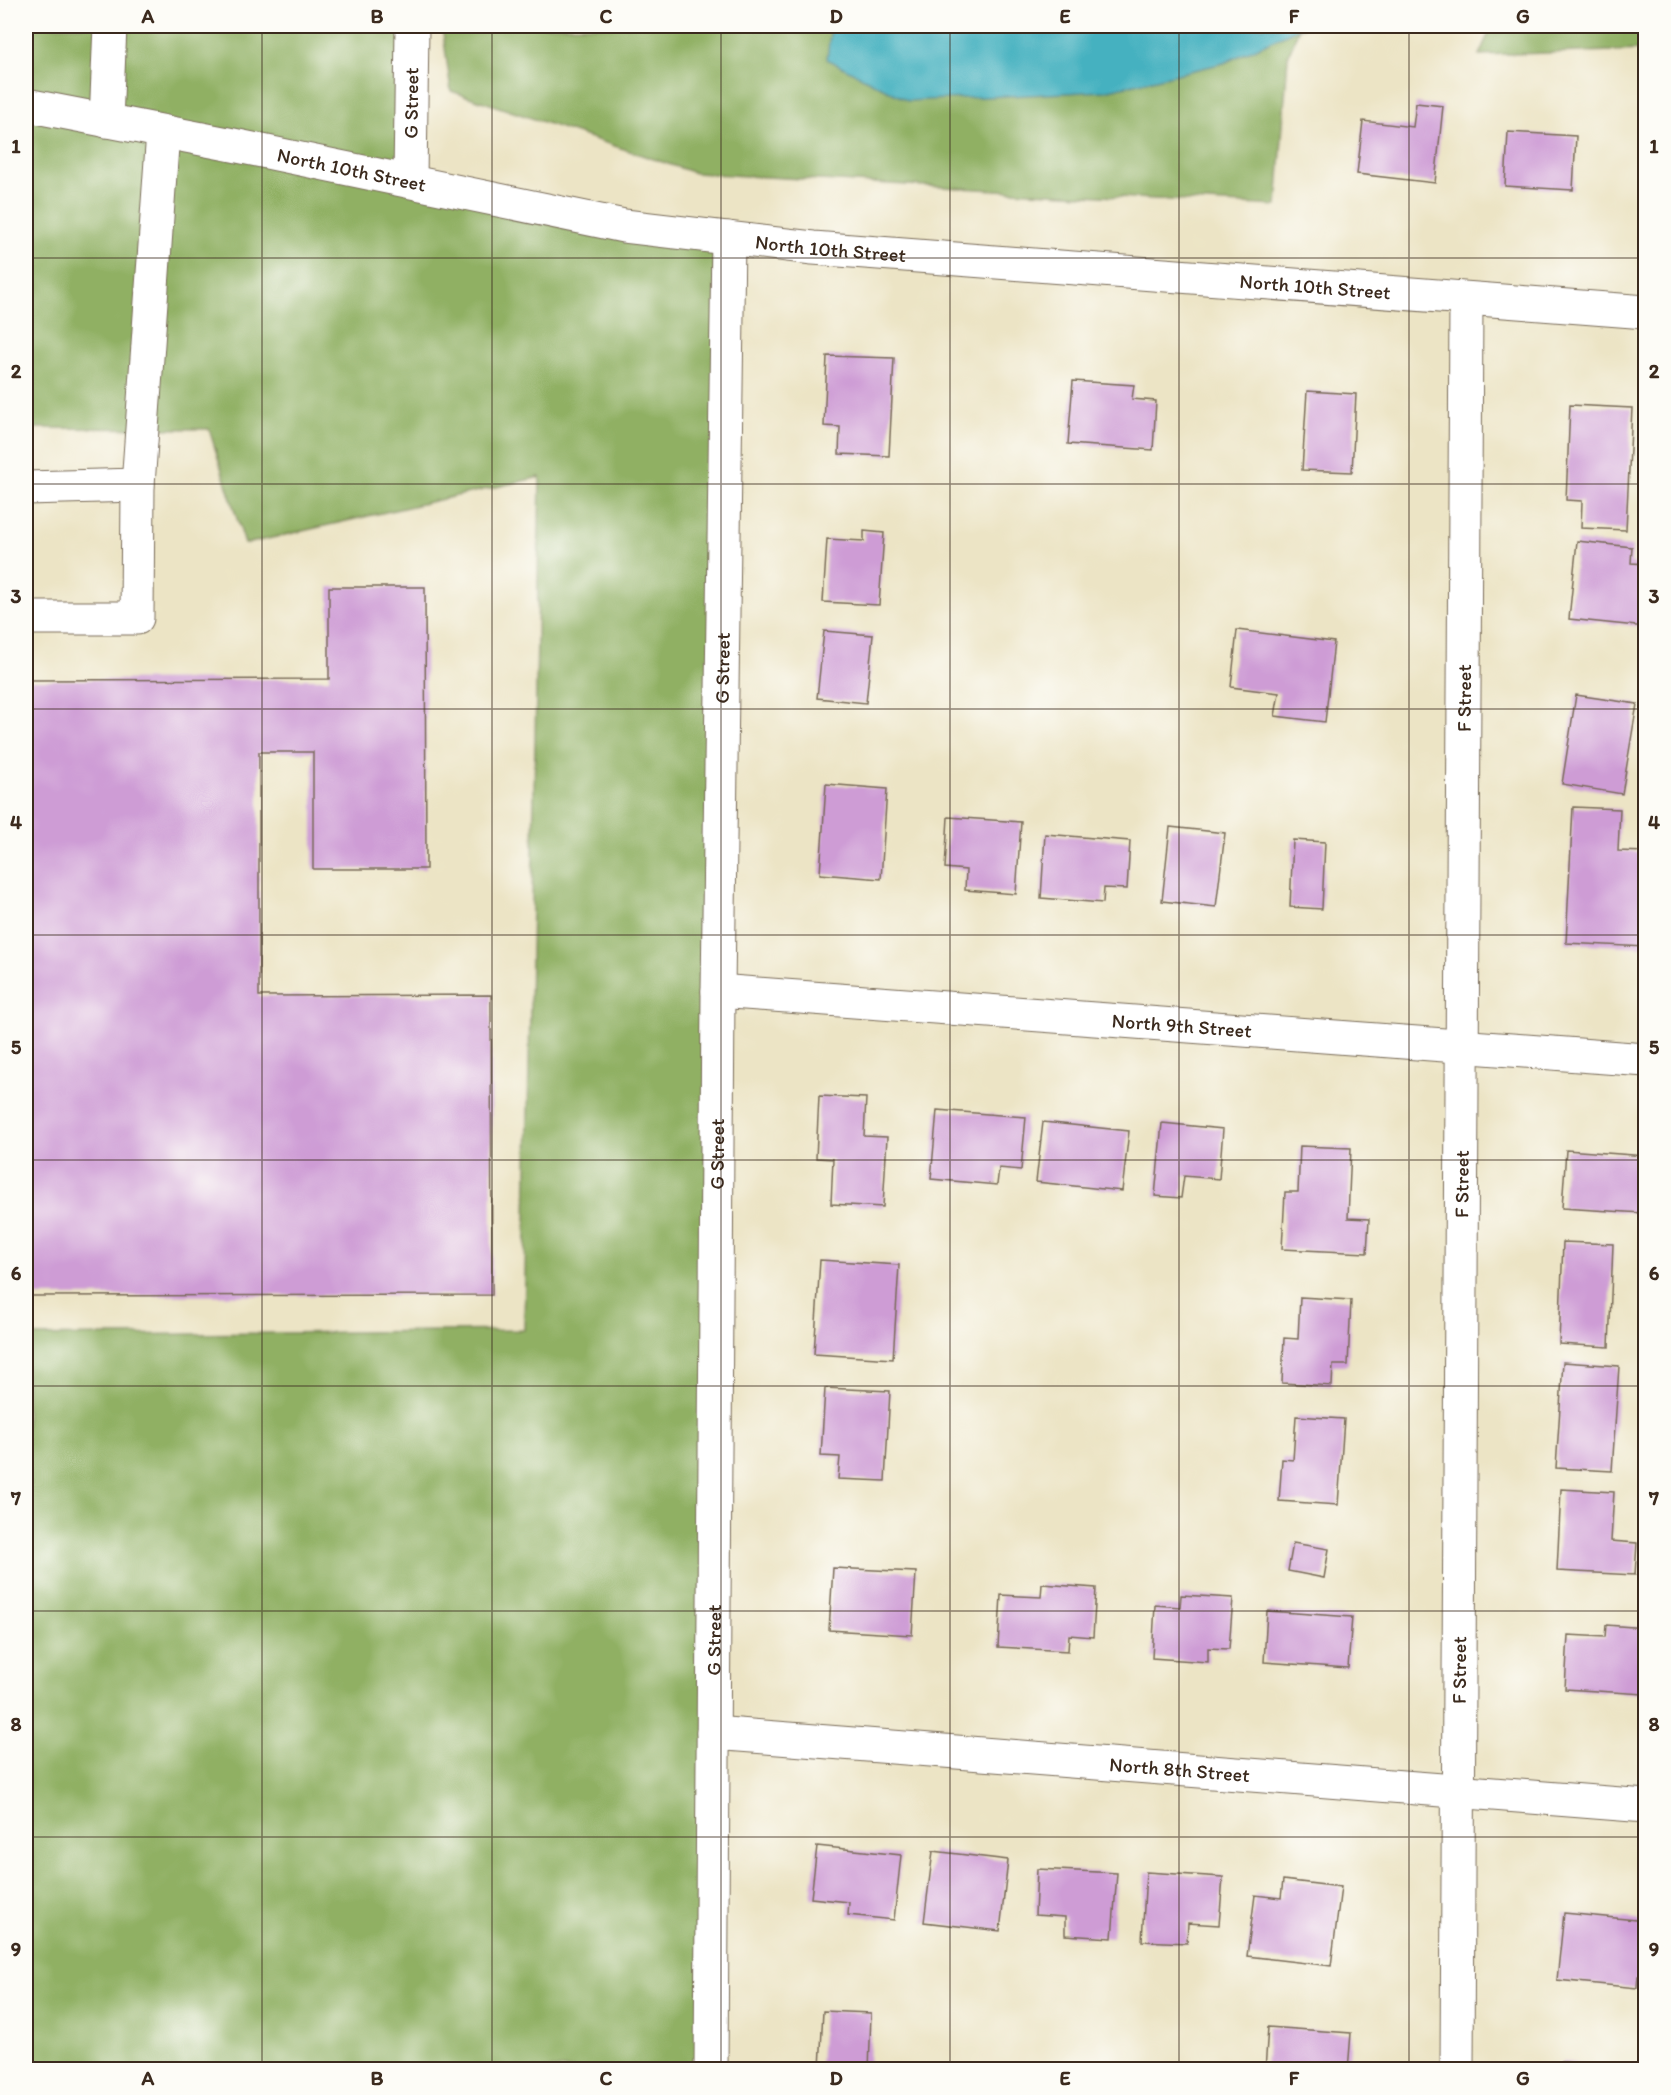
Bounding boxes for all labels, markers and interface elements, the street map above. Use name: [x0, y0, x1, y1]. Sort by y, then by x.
text: A: [141, 4, 155, 28]
text: B: [371, 4, 384, 28]
text: C: [600, 4, 613, 28]
text: D: [829, 4, 843, 28]
text: E: [1059, 4, 1071, 28]
text: F: [1289, 4, 1300, 28]
text: G: [1516, 4, 1530, 28]
street label: G Street: [399, 67, 423, 139]
text: 1: [11, 134, 21, 158]
text: 1: [1649, 134, 1659, 158]
street label: North 10th Street: [275, 142, 429, 197]
street label: North 10th Street: [754, 229, 907, 267]
street label: North 10th Street: [1239, 269, 1392, 304]
text: 2: [11, 359, 22, 383]
text: 2: [1649, 359, 1660, 383]
text: 3: [11, 584, 22, 608]
text: 3: [1649, 584, 1660, 608]
street label: G Street: [710, 632, 735, 704]
street label: F Street: [1452, 664, 1476, 732]
text: 4: [10, 810, 22, 834]
text: 4: [1648, 810, 1660, 834]
street label: North 9th Street: [1111, 1008, 1253, 1043]
text: 5: [11, 1035, 22, 1059]
text: 5: [1649, 1035, 1660, 1059]
street label: G Street: [705, 1118, 729, 1190]
street label: F Street: [1449, 1150, 1474, 1218]
text: 6: [11, 1261, 22, 1285]
text: 6: [1649, 1261, 1660, 1285]
text: 7: [10, 1486, 21, 1510]
text: 7: [1648, 1486, 1659, 1510]
street label: G Street: [702, 1604, 726, 1676]
street label: F Street: [1447, 1636, 1471, 1704]
text: 8: [11, 1712, 22, 1736]
text: 8: [1649, 1712, 1660, 1736]
street label: North 8th Street: [1108, 1752, 1251, 1787]
text: 9: [11, 1937, 21, 1961]
text: 9: [1649, 1937, 1659, 1961]
text: A: [141, 2066, 155, 2090]
text: B: [371, 2066, 384, 2090]
text: C: [600, 2066, 613, 2090]
text: D: [829, 2066, 843, 2090]
text: E: [1059, 2066, 1071, 2090]
text: F: [1289, 2066, 1300, 2090]
text: G: [1516, 2066, 1530, 2090]

